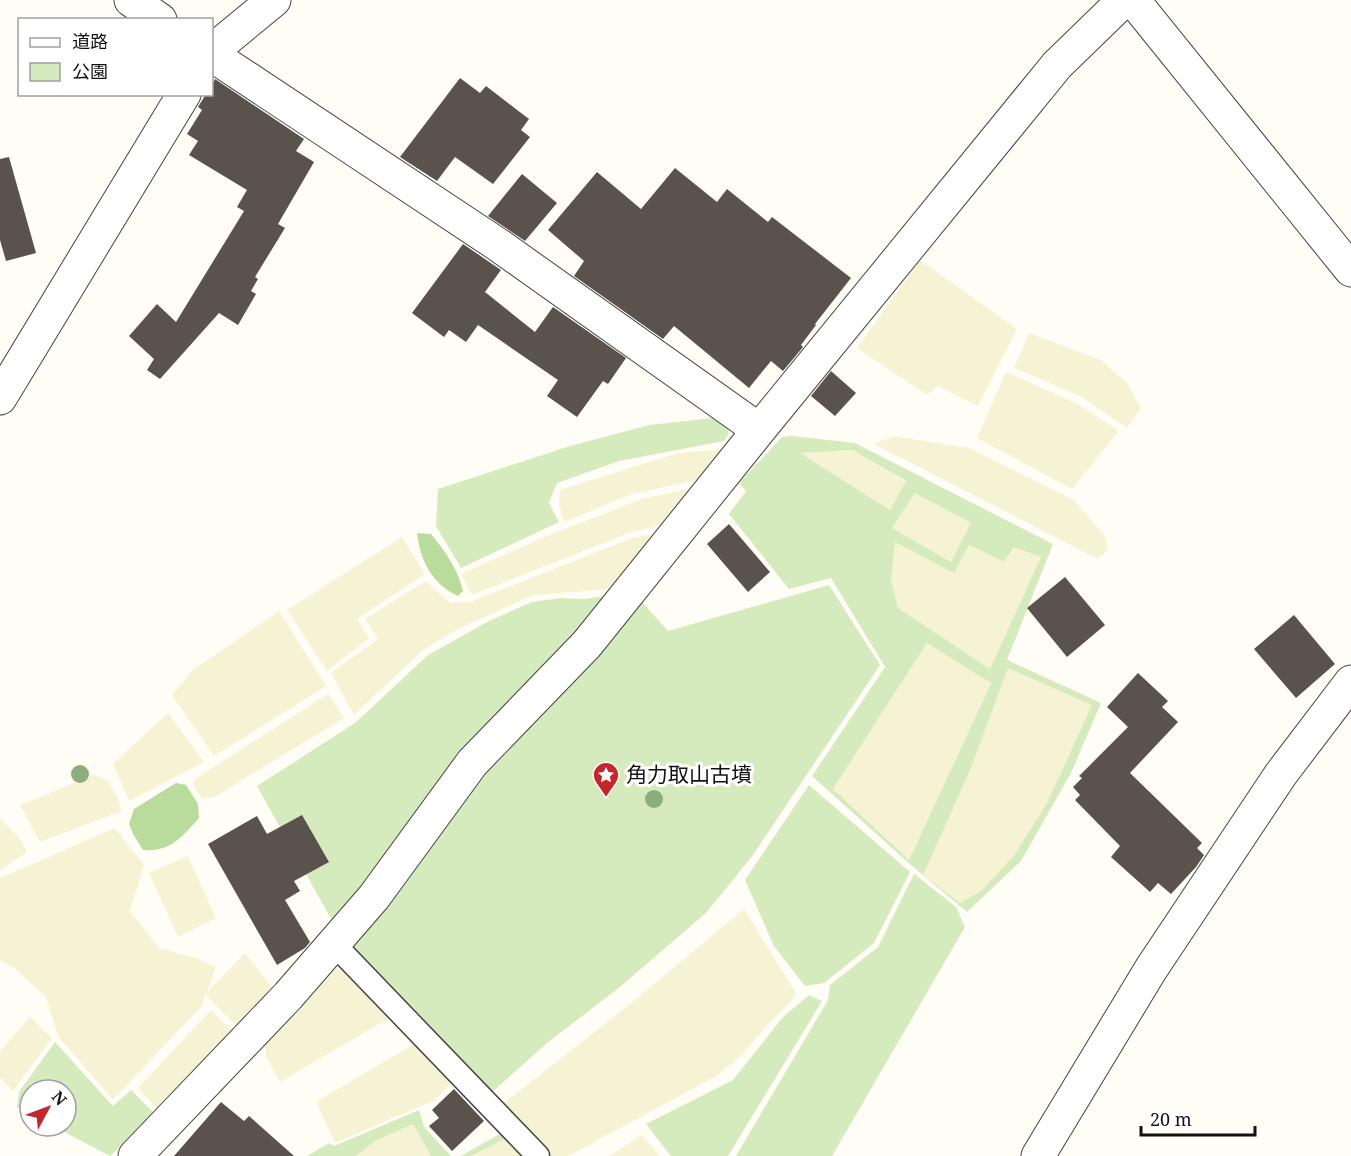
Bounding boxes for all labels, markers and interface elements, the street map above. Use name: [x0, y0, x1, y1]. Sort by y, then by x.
legend: [18, 18, 213, 96]
text: 道路: [72, 29, 108, 53]
text: 公園: [72, 59, 108, 83]
place icon: 角力取山古墳: [591, 760, 621, 798]
place label: 角力取山古墳: [626, 760, 752, 788]
north arrow: [18, 1078, 78, 1138]
text: N: [47, 1086, 72, 1110]
scale bar: [1141, 1099, 1255, 1137]
text: 20 m: [1150, 1107, 1192, 1131]

